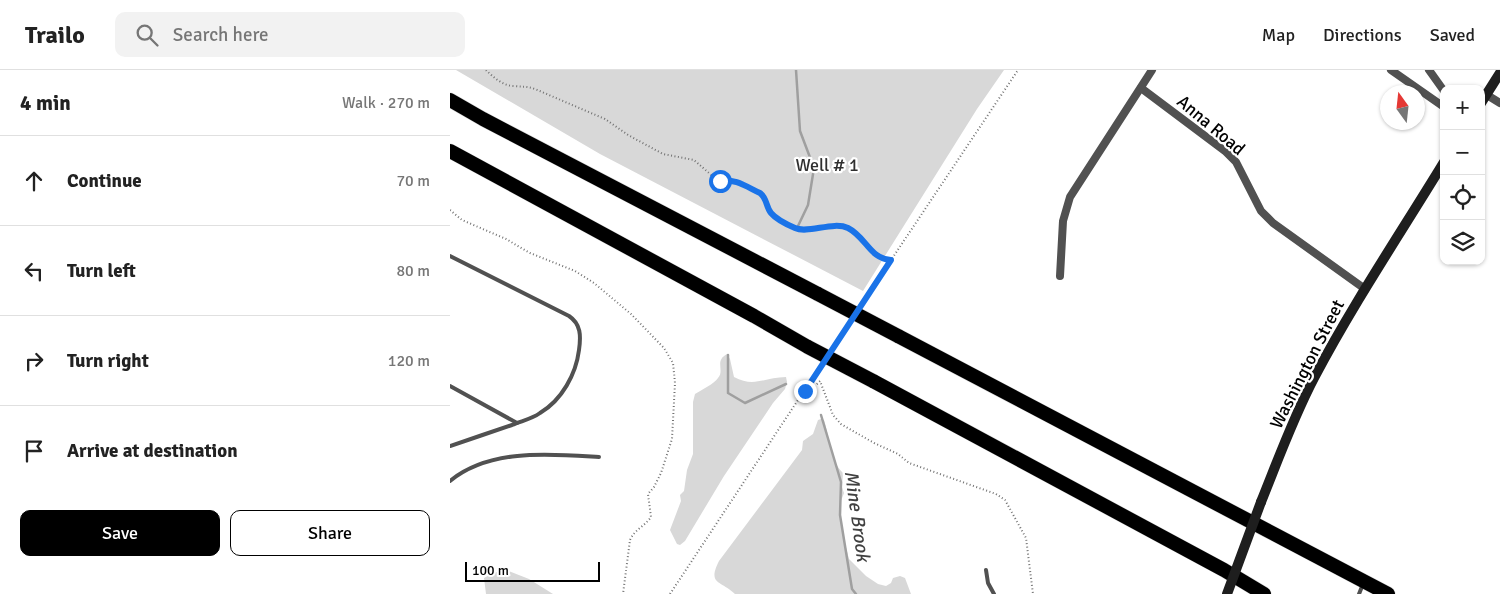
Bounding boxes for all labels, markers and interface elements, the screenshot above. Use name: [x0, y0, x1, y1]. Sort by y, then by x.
search box: [115, 12, 465, 57]
text: Trailo: [25, 20, 85, 50]
icon: search: [133, 21, 161, 49]
text: Search here: [173, 23, 269, 47]
text: Map: [1262, 24, 1295, 46]
text: Directions: [1323, 24, 1402, 46]
text: Saved: [1430, 24, 1475, 46]
north arrow: [1380, 85, 1425, 130]
map controls: [1440, 85, 1485, 265]
button: +: [1440, 85, 1485, 130]
text: 4 min: [20, 90, 71, 116]
street label: Anna Road: [1172, 90, 1250, 160]
text: Walk · 270 m: [342, 93, 430, 113]
button: −: [1440, 130, 1485, 175]
park label: Well # 1: [795, 154, 859, 176]
icon: ahead: [20, 167, 48, 195]
text: Continue: [67, 169, 142, 193]
route start: [709, 170, 732, 193]
text: 70 m: [396, 171, 430, 191]
button: locate: [1440, 175, 1485, 220]
button: layers: [1440, 220, 1485, 265]
icon: left: [20, 257, 48, 285]
text: Turn left: [67, 259, 136, 283]
text: 80 m: [396, 261, 430, 281]
street label: Washington Street: [1265, 296, 1349, 432]
icon: right: [20, 347, 48, 375]
text: Turn right: [67, 349, 149, 373]
text: 120 m: [388, 351, 430, 371]
route end: [794, 380, 817, 403]
icon: arrive: [20, 437, 48, 465]
text: Arrive at destination: [67, 439, 238, 463]
water label: Mine Brook: [839, 469, 875, 565]
button: Save: [20, 510, 220, 556]
button: Share: [230, 510, 430, 556]
scale bar: [465, 559, 600, 582]
text: 100 m: [472, 562, 509, 579]

